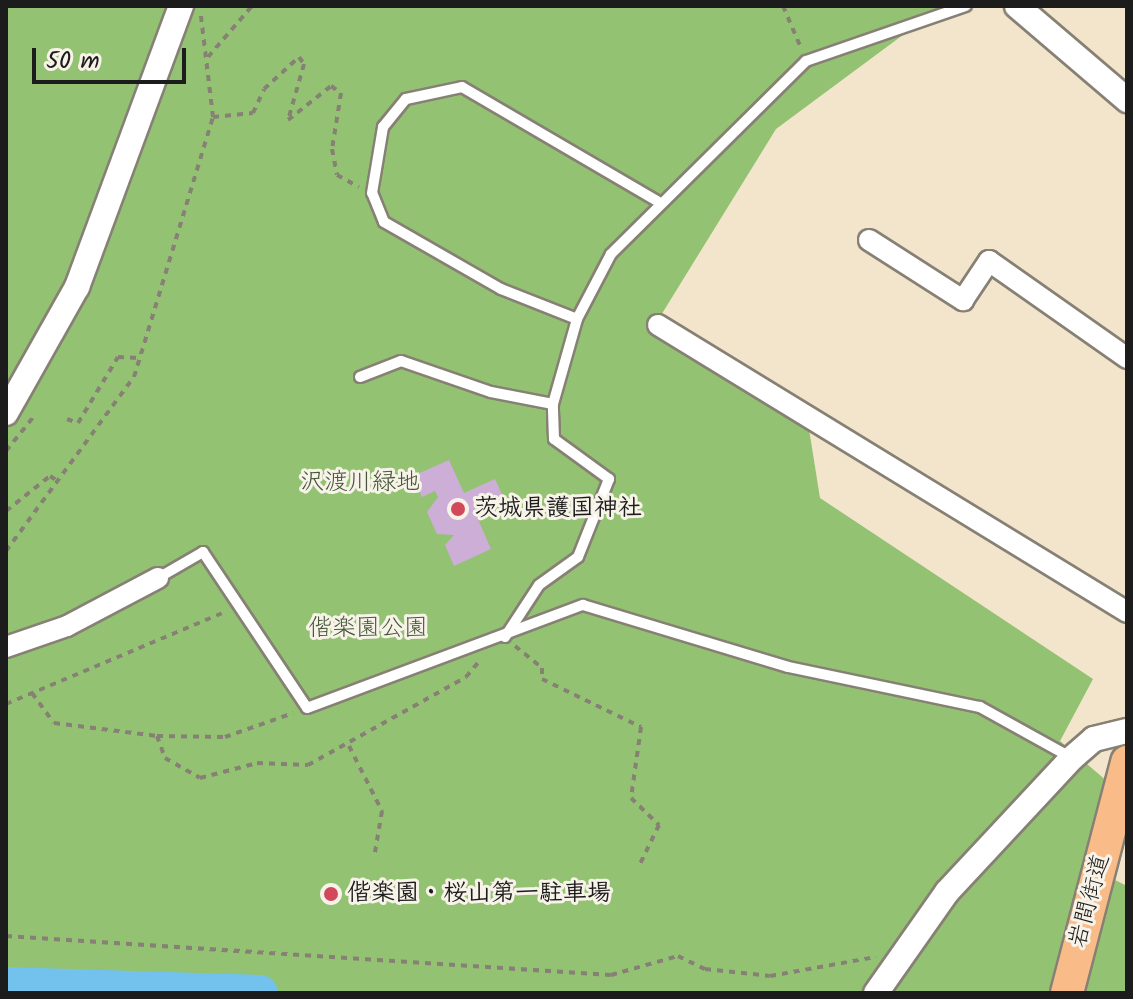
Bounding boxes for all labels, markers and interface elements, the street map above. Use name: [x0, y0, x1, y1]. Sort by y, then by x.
scale bar: [36, 32, 190, 82]
text: 50 m: [46, 42, 100, 81]
park label: 沢渡川緑地: [300, 469, 420, 497]
place label: 茨城県護国神社: [474, 495, 642, 523]
marker: 茨城県護国神社: [449, 500, 467, 518]
park label: 偕楽園公園: [308, 615, 428, 643]
street label: 岩間街道: [1064, 851, 1116, 951]
place label: 偕楽園・桜山第一駐車場: [347, 880, 611, 908]
marker: 偕楽園・桜山第一駐車場: [322, 885, 340, 903]

